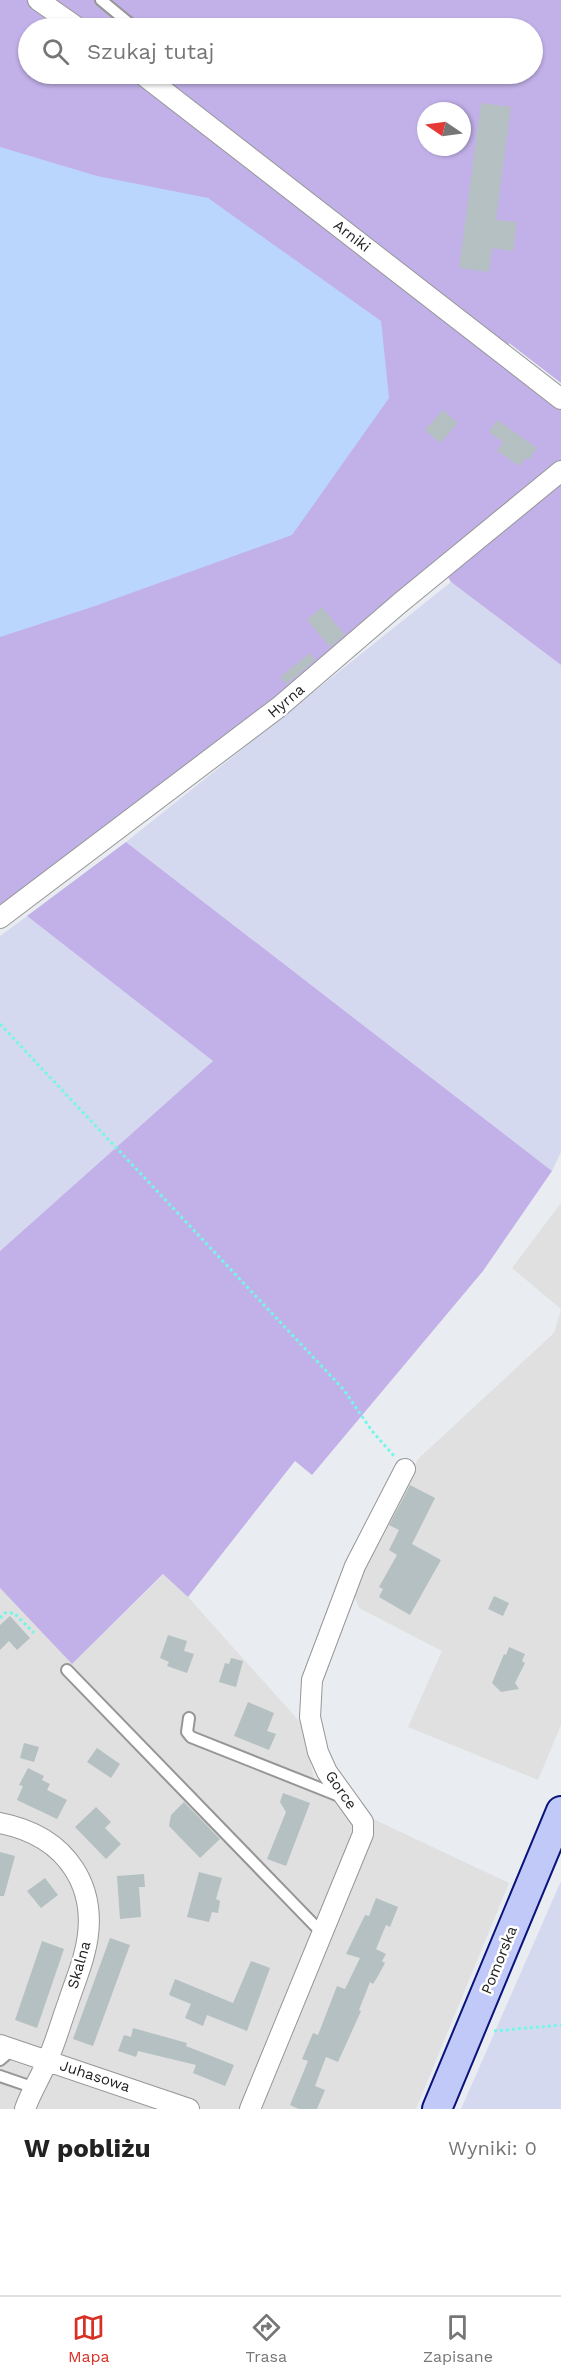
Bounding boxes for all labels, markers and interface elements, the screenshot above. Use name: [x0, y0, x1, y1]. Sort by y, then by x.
search box: [18, 18, 543, 84]
icon: search: [39, 35, 72, 68]
text: Szukaj tutaj: [87, 39, 214, 64]
north arrow: [417, 102, 471, 156]
street label: Arniki: [330, 216, 374, 256]
street label: Hyrna: [264, 680, 309, 722]
street label: Gorce: [321, 1767, 361, 1813]
street label: Pomorska: [477, 1923, 521, 1997]
street label: Skalna: [64, 1939, 95, 1991]
street label: Juhasowa: [58, 2056, 133, 2096]
text: W pobliżu: [24, 2133, 151, 2163]
text: Wyniki: 0: [448, 2136, 537, 2160]
tab: Mapa: [68, 2311, 110, 2366]
tab: Trasa: [246, 2311, 287, 2366]
tab: Zapisane: [423, 2311, 493, 2366]

